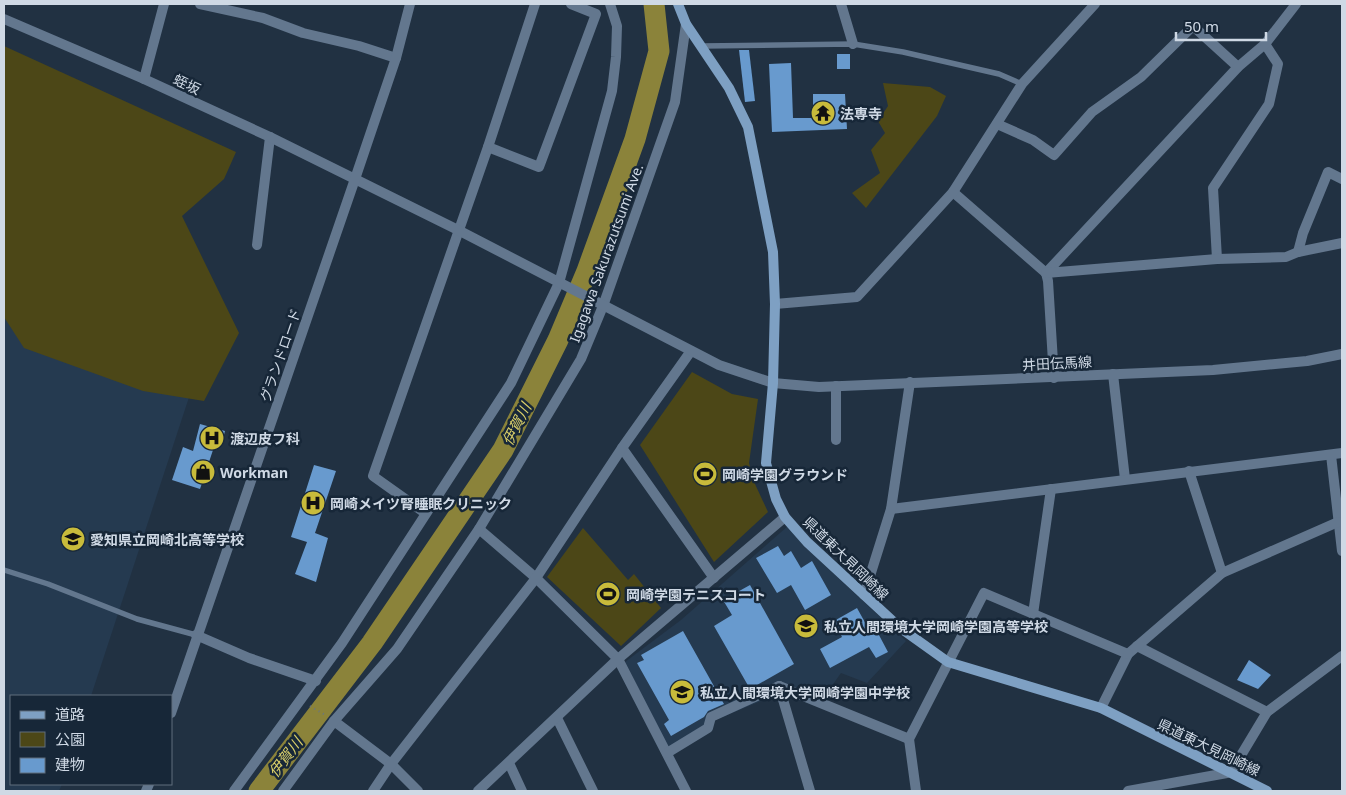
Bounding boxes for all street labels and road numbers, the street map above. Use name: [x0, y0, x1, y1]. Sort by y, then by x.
street label: 蛭坂: [170, 69, 204, 99]
street label: Igagawa Sakurazutsumi Ave.: [565, 161, 647, 345]
street label: グランドロード: [255, 306, 305, 404]
street label: 井田伝馬線: [1022, 352, 1092, 374]
street label: 県道東大見岡崎線: [799, 512, 893, 604]
street label: 県道東大見岡崎線: [1155, 714, 1263, 780]

